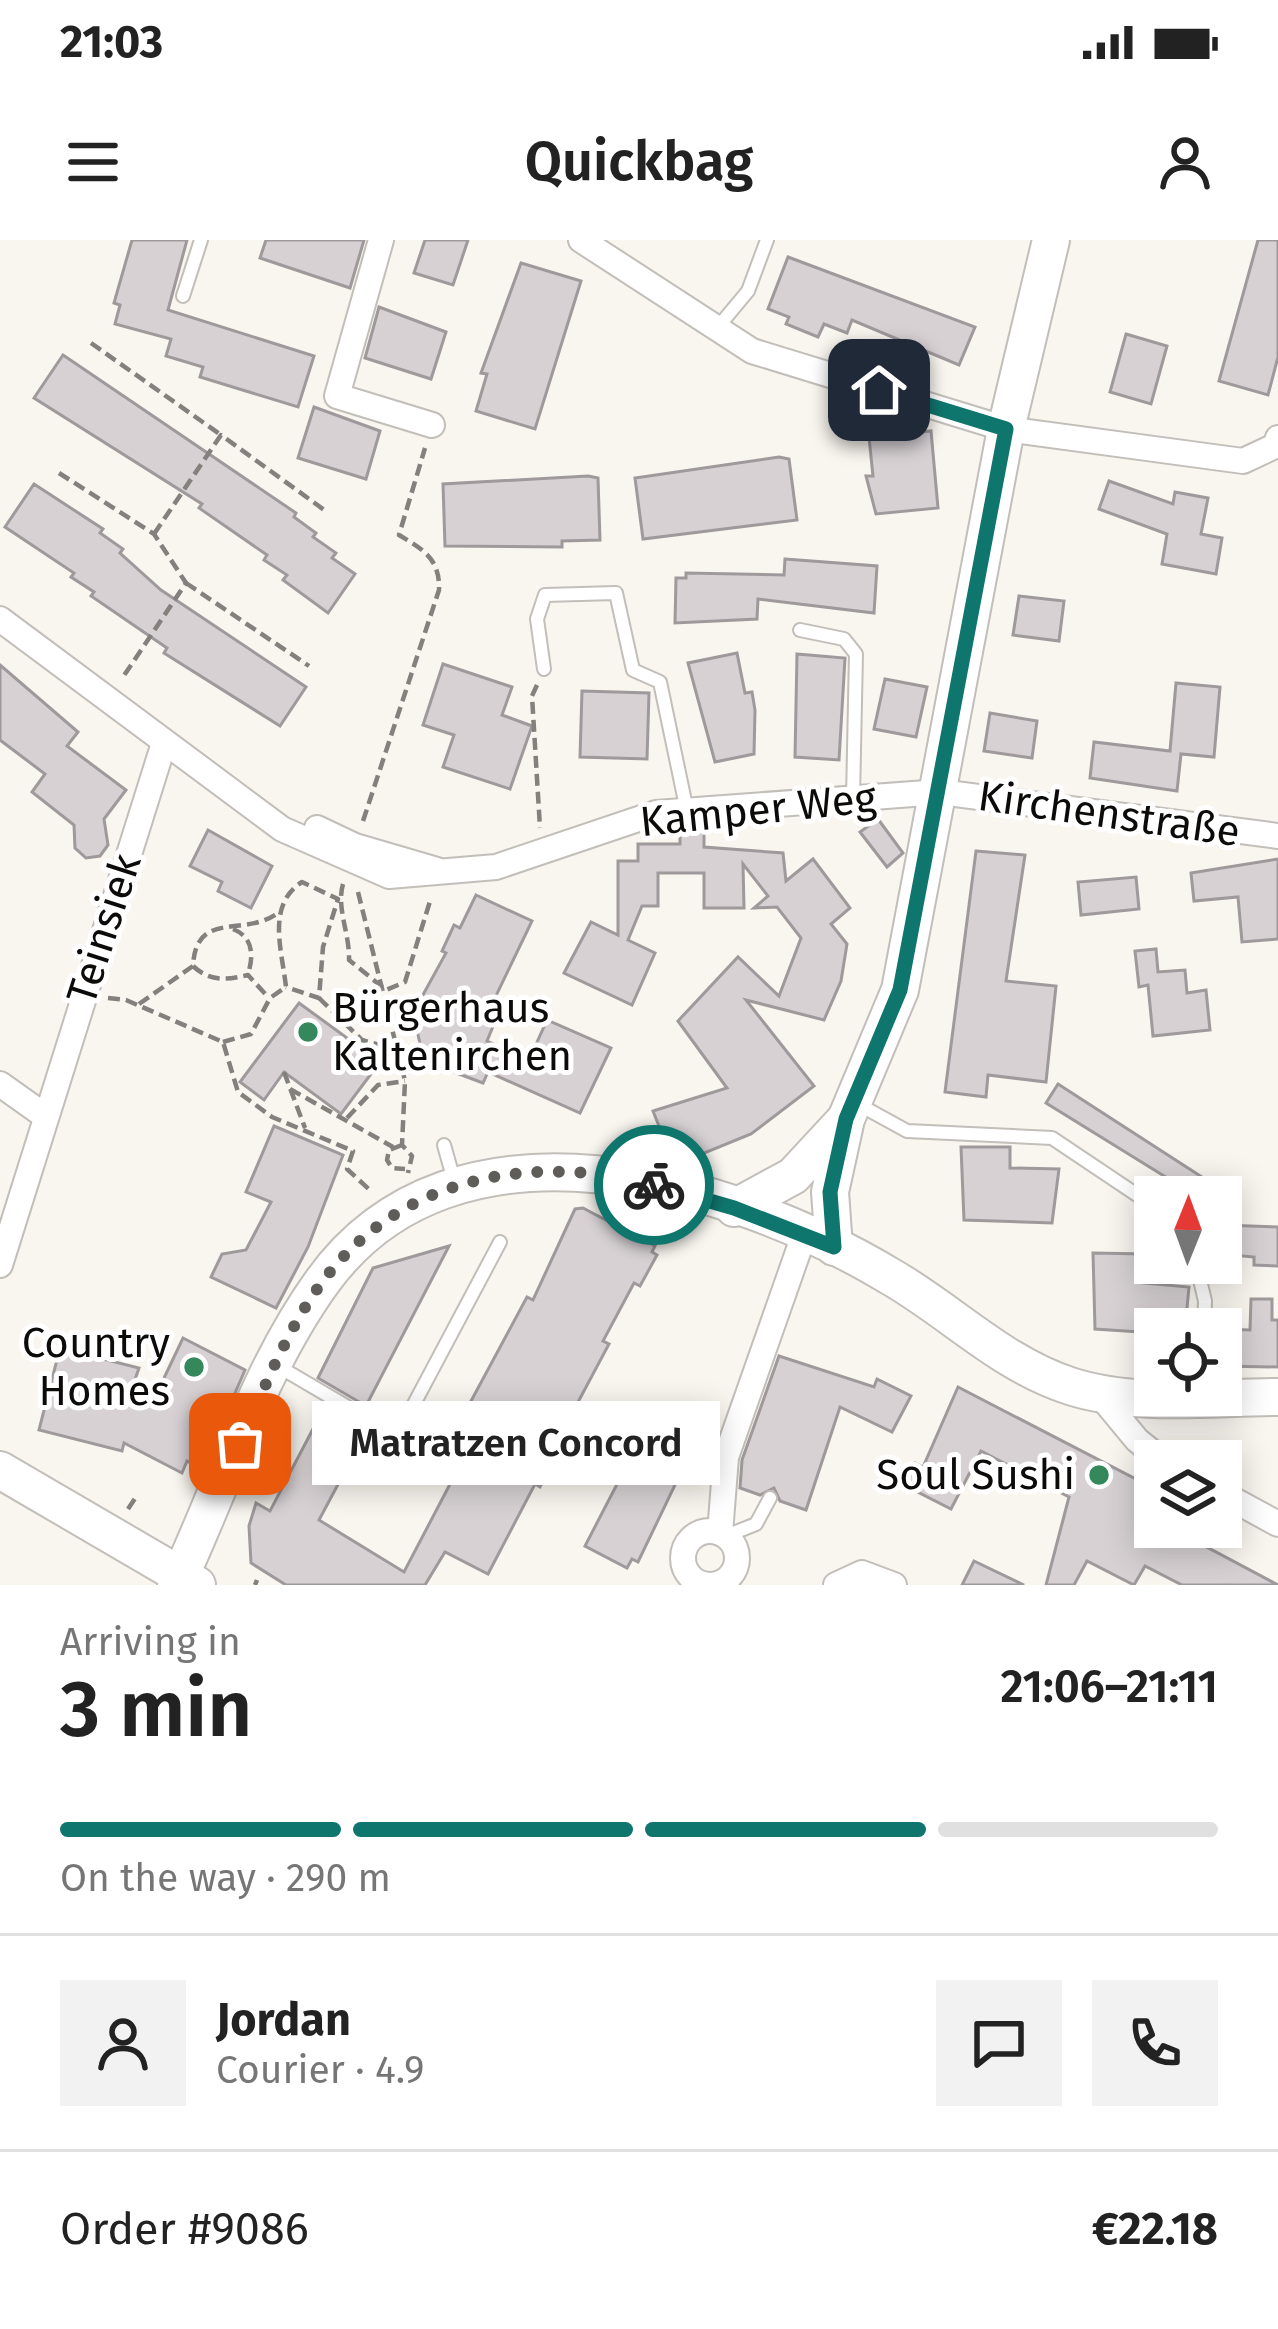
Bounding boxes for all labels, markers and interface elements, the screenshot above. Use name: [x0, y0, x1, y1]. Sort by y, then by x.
text: 21:03: [60, 15, 163, 69]
icon: menu: [60, 129, 126, 195]
icon: person: [1152, 129, 1218, 195]
text: Quickbag: [525, 130, 753, 194]
pin: [828, 339, 930, 441]
icon: home: [846, 357, 912, 423]
street label: Kirchenstraße: [975, 771, 1243, 857]
street label: Kamper Weg: [637, 773, 879, 847]
street label: Teinsiek: [56, 847, 152, 1010]
place label: Bürgerhaus Kaltenirchen: [332, 983, 572, 1081]
marker: Bürgerhaus Kaltenirchen: [295, 1019, 321, 1045]
courier: [594, 1125, 714, 1245]
icon: bike: [621, 1152, 687, 1218]
north arrow: [1134, 1176, 1242, 1284]
map controls: [1134, 1176, 1242, 1548]
button: locate: [1134, 1308, 1242, 1416]
place label: Country Homes: [22, 1318, 170, 1416]
marker: Country Homes: [181, 1354, 207, 1380]
pin: [189, 1393, 291, 1495]
callout: Matratzen Concord: [312, 1402, 720, 1486]
icon: bag: [207, 1411, 273, 1477]
text: Matratzen Concord: [349, 1420, 683, 1466]
button: layers: [1134, 1440, 1242, 1548]
place label: Soul Sushi: [876, 1450, 1075, 1500]
marker: Soul Sushi: [1086, 1462, 1112, 1488]
text: Arriving in: [60, 1619, 241, 1665]
text: 21:06–21:11: [1000, 1660, 1218, 1714]
text: 3 min: [60, 1663, 253, 1757]
text: On the way · 290 m: [60, 1855, 391, 1901]
button: person: [60, 1980, 186, 2106]
button: chat: [936, 1980, 1062, 2106]
button: phone: [1092, 1980, 1218, 2106]
text: Jordan: [216, 1993, 351, 2047]
text: Courier · 4.9: [216, 2047, 425, 2093]
text: Order #9086: [60, 2202, 309, 2256]
text: €22.18: [1092, 2202, 1218, 2256]

